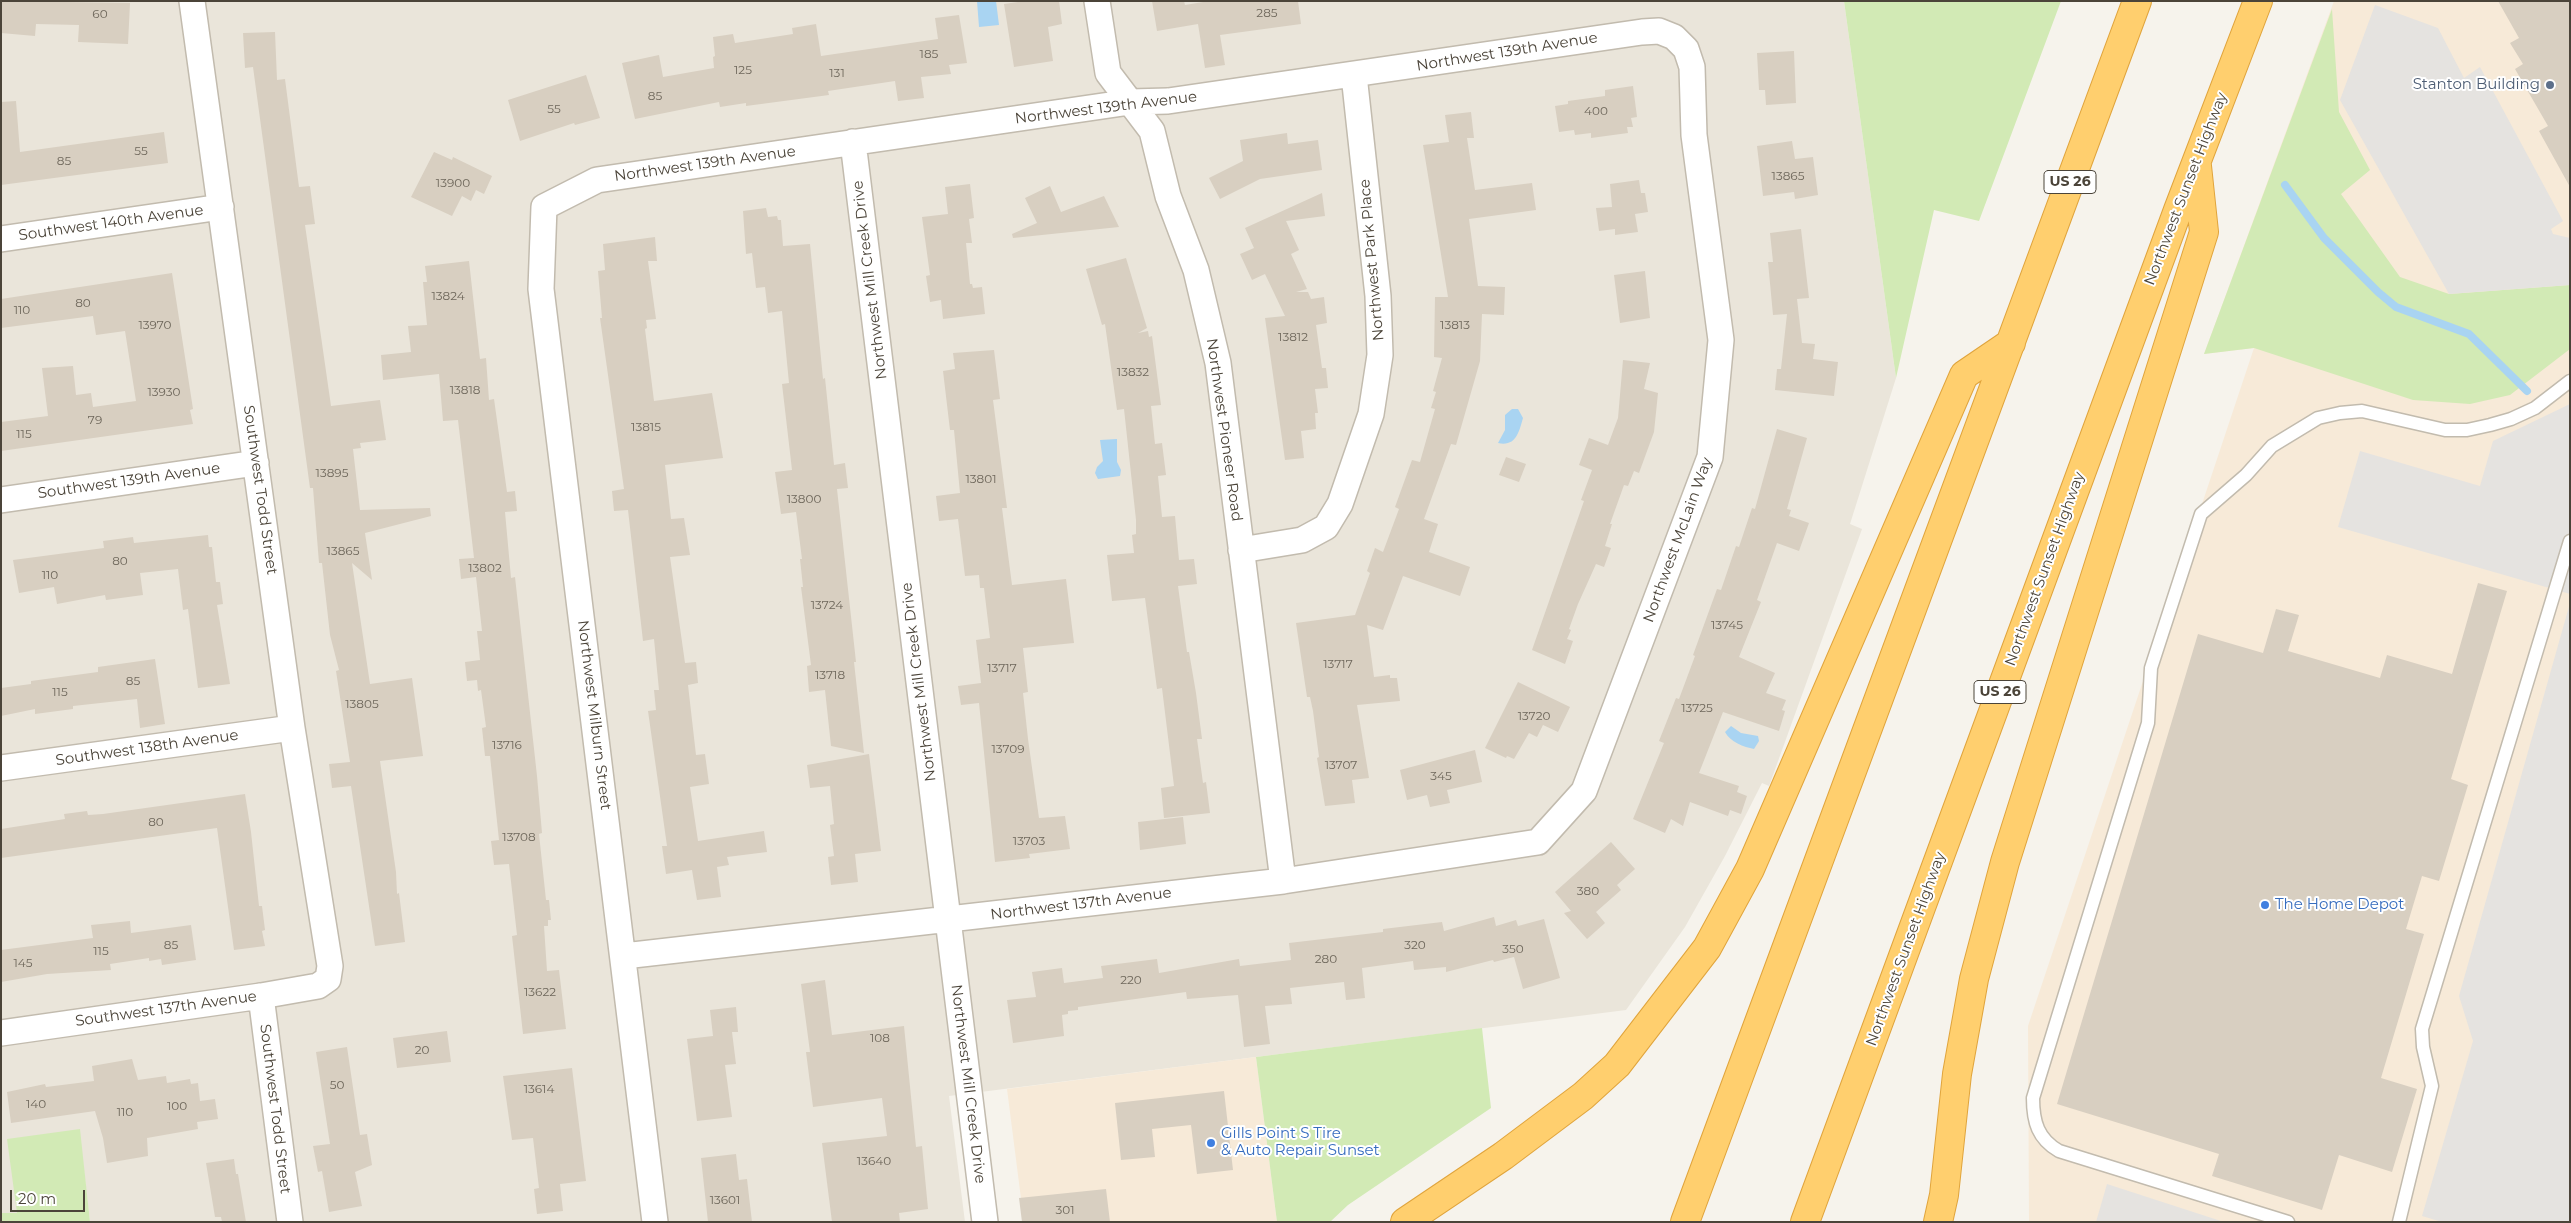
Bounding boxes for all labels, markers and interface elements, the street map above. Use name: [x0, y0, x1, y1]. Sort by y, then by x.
house number: 285: [1256, 6, 1278, 20]
house number: 60: [92, 7, 108, 21]
street label: Northwest 139th Avenue: [1415, 29, 1599, 75]
house number: 185: [920, 47, 938, 61]
house number: 125: [734, 63, 752, 77]
house number: 131: [829, 66, 845, 80]
place label: Stanton Building: [2413, 76, 2540, 94]
marker: Stanton Building: [2544, 79, 2556, 91]
street label: Northwest 139th Avenue: [1014, 88, 1198, 128]
house number: 85: [648, 89, 662, 103]
street label: Northwest Sunset Highway: [2141, 90, 2231, 288]
house number: 55: [547, 102, 561, 116]
house number: 400: [1584, 104, 1608, 118]
street label: Northwest 139th Avenue: [613, 142, 797, 186]
house number: 55: [134, 144, 148, 158]
house number: 85: [57, 154, 71, 168]
house number: 13865: [1772, 169, 1804, 183]
road number: US 26: [2044, 170, 2096, 193]
house number: 13900: [436, 176, 470, 190]
street label: Northwest Park Place: [1356, 178, 1388, 342]
street label: Northwest Mill Creek Drive: [849, 179, 891, 381]
street label: Southwest 140th Avenue: [17, 201, 205, 245]
house number: 13824: [431, 289, 465, 303]
house number: 80: [75, 296, 91, 310]
house number: 110: [14, 303, 30, 317]
house number: 13970: [138, 318, 172, 332]
house number: 13813: [1440, 318, 1470, 332]
house number: 13812: [1278, 330, 1308, 344]
street label: Northwest Pioneer Road: [1202, 337, 1246, 523]
house number: 13832: [1117, 365, 1149, 379]
house number: 13818: [450, 383, 480, 397]
house number: 13930: [148, 385, 180, 399]
street label: Southwest Todd Street: [239, 404, 281, 576]
house number: 79: [88, 413, 102, 427]
house number: 13815: [631, 420, 661, 434]
house number: 115: [16, 427, 32, 441]
street label: Northwest McLain Way: [1640, 455, 1716, 625]
street label: Southwest 139th Avenue: [37, 459, 221, 503]
house number: 13895: [316, 466, 348, 480]
street label: Northwest Sunset Highway: [2001, 470, 2089, 668]
house number: 13801: [965, 472, 997, 486]
house number: 13800: [787, 492, 821, 506]
house number: 13865: [327, 544, 359, 558]
house number: 80: [112, 554, 128, 568]
house number: 13802: [468, 561, 502, 575]
house number: 110: [42, 568, 58, 582]
street label: Northwest Mill Creek Drive: [898, 581, 940, 783]
house number: 13724: [811, 598, 843, 612]
house number: 13745: [1711, 618, 1743, 632]
street label: Northwest Milburn Street: [573, 619, 615, 811]
house number: 13717: [1323, 657, 1353, 671]
house number: 13717: [987, 661, 1017, 675]
house number: 13718: [815, 668, 845, 682]
house number: 85: [126, 674, 140, 688]
road number: US 26: [1974, 680, 2026, 704]
house number: 115: [52, 685, 68, 699]
house number: 13805: [345, 697, 379, 711]
house number: 13725: [1681, 701, 1713, 715]
house number: 13720: [1518, 709, 1550, 723]
street label: Southwest 138th Avenue: [54, 726, 240, 770]
house number: 13716: [492, 738, 522, 752]
house number: 13709: [991, 742, 1025, 756]
house number: 13707: [1325, 758, 1357, 772]
house number: 345: [1430, 769, 1452, 783]
house number: 80: [148, 815, 164, 829]
house number: 13708: [502, 830, 536, 844]
house number: 13703: [1013, 834, 1045, 848]
street label: Northwest Sunset Highway: [1862, 850, 1950, 1048]
street label: Northwest 137th Avenue: [989, 884, 1173, 924]
house number: 380: [1577, 884, 1599, 898]
place label: The Home Depot: [2275, 896, 2404, 914]
marker: The Home Depot: [2259, 899, 2271, 911]
house number: 85: [164, 938, 178, 952]
house number: 320: [1404, 938, 1426, 952]
house number: 350: [1502, 942, 1524, 956]
house number: 115: [93, 944, 109, 958]
house number: 280: [1315, 952, 1337, 966]
house number: 145: [13, 956, 33, 970]
house number: 220: [1120, 973, 1142, 987]
street label: Northwest Mill Creek Drive: [947, 983, 989, 1185]
house number: 13622: [524, 985, 556, 999]
street label: Southwest 137th Avenue: [74, 987, 258, 1031]
street label: Southwest Todd Street: [256, 1023, 294, 1195]
house number: 108: [870, 1031, 890, 1045]
house number: 20: [415, 1043, 429, 1057]
house number: 50: [330, 1078, 344, 1092]
house number: 13614: [524, 1082, 554, 1096]
house number: 140: [26, 1097, 46, 1111]
house number: 100: [167, 1099, 187, 1113]
house number: 110: [117, 1105, 133, 1119]
place label: Gills Point S Tire & Auto Repair Sunset: [1221, 1125, 1380, 1160]
marker: Gills Point S Tire & Auto Repair Sunset: [1205, 1137, 1217, 1149]
house number: 13640: [857, 1154, 891, 1168]
scale bar: [12, 1180, 88, 1212]
text: 20 m: [18, 1189, 56, 1208]
house number: 13601: [710, 1193, 740, 1207]
house number: 301: [1055, 1203, 1075, 1217]

